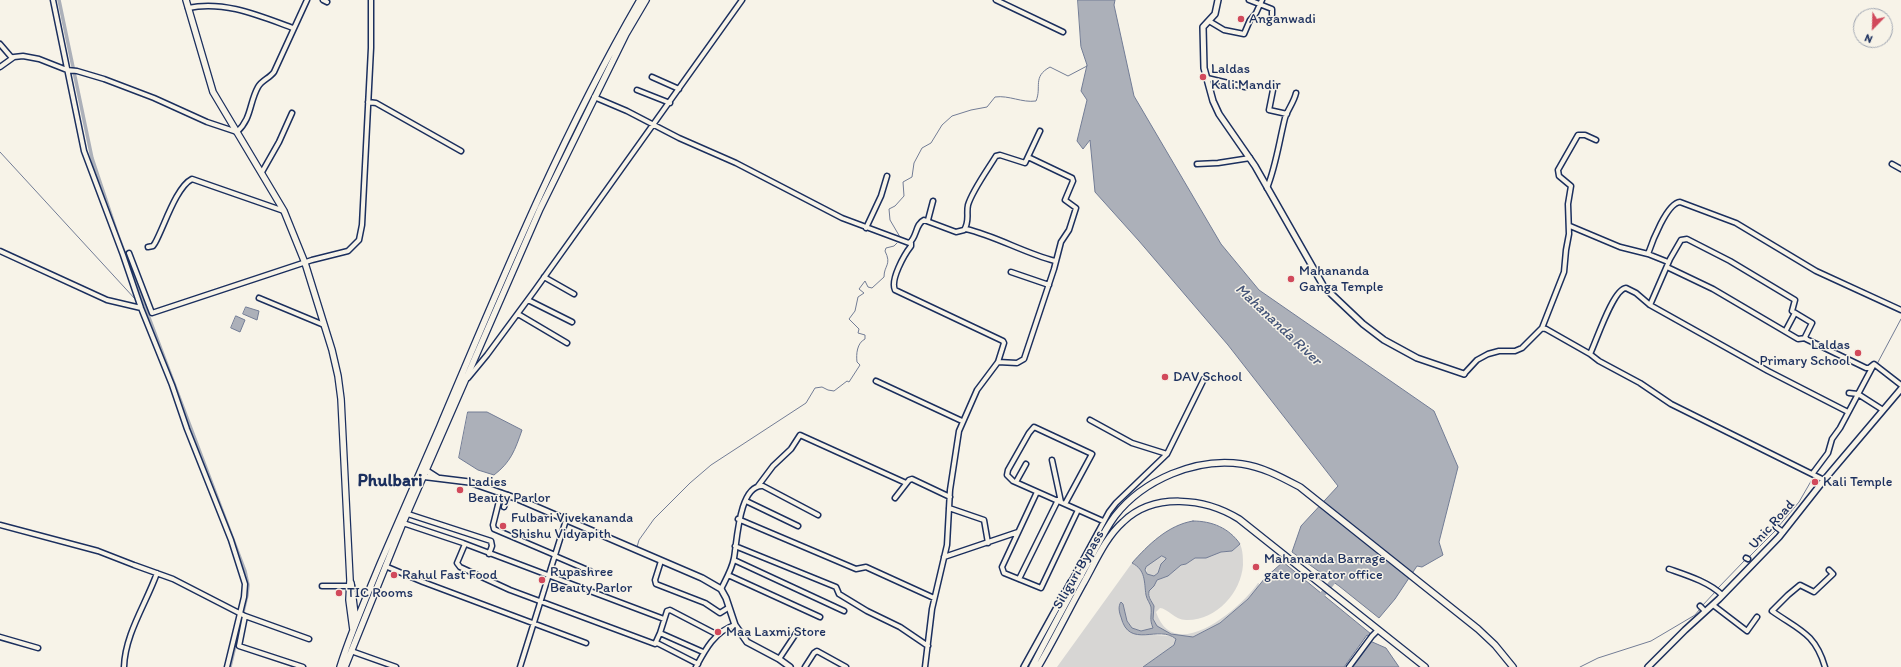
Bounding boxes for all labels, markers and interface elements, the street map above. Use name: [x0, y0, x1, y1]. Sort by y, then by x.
north arrow: [1853, 8, 1893, 48]
place label: Anganwadi: [1249, 11, 1316, 27]
marker: Anganwadi: [1236, 14, 1246, 24]
text: N: [1863, 31, 1874, 46]
place label: Laldas Kali Mandir: [1211, 61, 1281, 94]
marker: Laldas Kali Mandir: [1198, 72, 1208, 82]
place label: Mahananda Ganga Temple: [1299, 263, 1383, 296]
marker: Mahananda Ganga Temple: [1286, 274, 1296, 284]
water label: Mahananda River: [1231, 280, 1325, 370]
place label: Laldas Primary School: [1760, 337, 1850, 370]
marker: Laldas Primary School: [1853, 348, 1863, 358]
place label: DAV School: [1173, 369, 1242, 385]
marker: DAV School: [1160, 372, 1170, 382]
district label: Phulbari: [358, 470, 422, 492]
place label: Ladies Beauty Parlor: [468, 474, 550, 506]
place label: Kali Temple: [1823, 474, 1892, 490]
marker: Kali Temple: [1810, 477, 1820, 487]
marker: Ladies Beauty Parlor: [455, 485, 465, 495]
street label: Unic Road: [1746, 497, 1798, 553]
place label: Fulbari Vivekananda Shishu Vidyapith: [511, 510, 633, 542]
marker: Fulbari Vivekananda Shishu Vidyapith: [498, 521, 508, 531]
street label: Siliguri Bypass: [1050, 527, 1108, 613]
place label: Mahananda Barrage gate operator office: [1264, 551, 1386, 584]
marker: Mahananda Barrage gate operator office: [1251, 562, 1261, 572]
place label: Rupashree Beauty Parlor: [550, 564, 632, 596]
place label: Rahul Fast Food: [402, 567, 497, 583]
marker: Rahul Fast Food: [389, 570, 399, 580]
marker: Rupashree Beauty Parlor: [537, 575, 547, 585]
place label: TIC Rooms: [347, 585, 413, 601]
marker: TIC Rooms: [334, 588, 344, 598]
place label: Maa Laxmi Store: [726, 624, 826, 640]
marker: Maa Laxmi Store: [713, 627, 723, 637]

